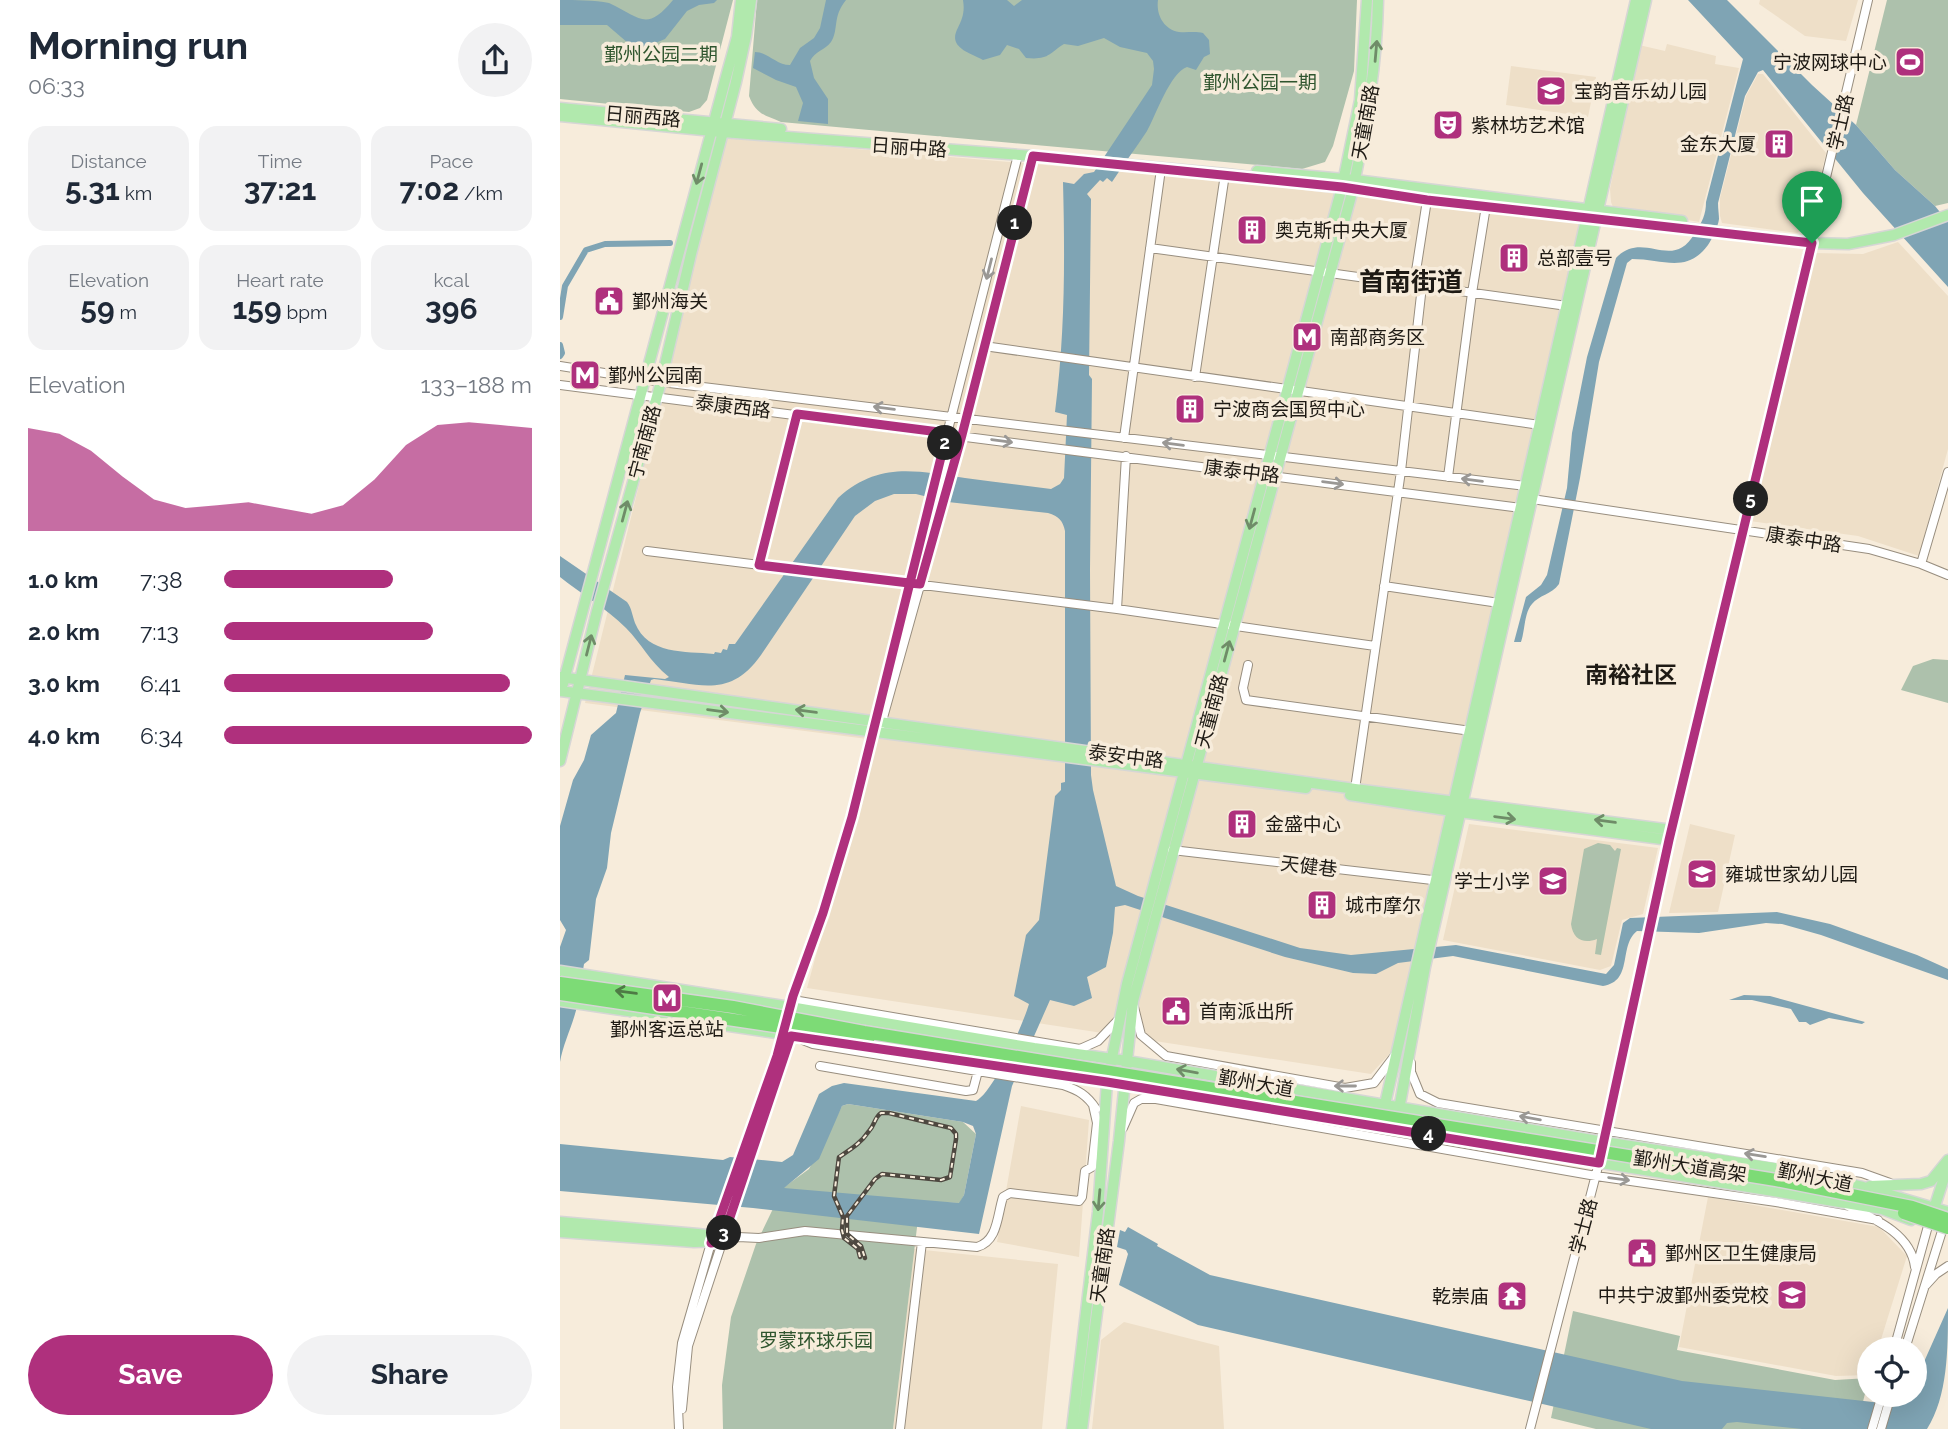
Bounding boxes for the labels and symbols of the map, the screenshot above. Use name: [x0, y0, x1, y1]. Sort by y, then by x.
one-way arrow: [1370, 40, 1383, 63]
park label: 鄞州公园二期: [604, 43, 718, 65]
sports icon: 宁波网球中心: [1893, 45, 1927, 79]
place label: 宁波网球中心: [1773, 51, 1887, 73]
park label: 鄞州公园一期: [1203, 71, 1317, 93]
school or university icon: 宝韵音乐幼儿园: [1534, 74, 1568, 108]
place label: 宝韵音乐幼儿园: [1574, 80, 1707, 102]
street label: 天童南路: [1348, 83, 1382, 161]
street label: 学士路: [1823, 92, 1857, 152]
street label: 日丽西路: [604, 102, 682, 130]
theatre icon: 紫林坊艺术馆: [1431, 108, 1465, 142]
place label: 紫林坊艺术馆: [1471, 114, 1585, 136]
building icon: 金东大厦: [1762, 127, 1796, 161]
street label: 日丽中路: [870, 133, 948, 161]
place label: 金东大厦: [1680, 133, 1756, 155]
one-way arrow: [692, 163, 705, 185]
pin: [1782, 171, 1842, 243]
pin: 1: [998, 206, 1032, 241]
building icon: 奥克斯中央大厦: [1235, 213, 1269, 247]
place label: 奥克斯中央大厦: [1275, 219, 1408, 241]
building icon: 总部壹号: [1497, 241, 1531, 275]
place label: 总部壹号: [1537, 247, 1613, 269]
one-way arrow: [982, 257, 995, 280]
district label: 首南街道: [1359, 267, 1463, 297]
public building icon: 鄞州海关: [592, 284, 626, 318]
place label: 鄞州海关: [632, 290, 708, 312]
metro station icon: 南部商务区: [1290, 320, 1324, 354]
place label: 南部商务区: [1330, 326, 1425, 348]
metro station icon: 鄞州公园南: [568, 358, 602, 392]
place label: 鄞州公园南: [608, 364, 703, 386]
street label: 泰康西路: [694, 390, 772, 422]
building icon: 宁波商会国贸中心: [1173, 392, 1207, 426]
place label: 宁波商会国贸中心: [1213, 398, 1365, 420]
street label: 宁南南路: [624, 402, 664, 482]
one-way arrow: [873, 402, 896, 415]
pin: 2: [928, 426, 962, 460]
one-way arrow: [990, 434, 1013, 447]
one-way arrow: [1162, 437, 1185, 450]
street label: 康泰中路: [1203, 455, 1281, 487]
one-way arrow: [1461, 473, 1484, 486]
one-way arrow: [1321, 477, 1344, 490]
pin: 5: [1734, 482, 1768, 516]
one-way arrow: [620, 500, 633, 522]
one-way arrow: [1244, 508, 1257, 530]
street label: 康泰中路: [1765, 522, 1843, 556]
one-way arrow: [583, 634, 596, 657]
one-way arrow: [1221, 641, 1234, 663]
district label: 南裕社区: [1585, 661, 1677, 688]
street label: 天童南路: [1191, 671, 1231, 751]
one-way arrow: [707, 704, 729, 717]
one-way arrow: [795, 705, 818, 718]
street label: 泰安中路: [1087, 740, 1165, 772]
building icon: 金盛中心: [1225, 807, 1259, 841]
one-way arrow: [1493, 812, 1516, 825]
place label: 金盛中心: [1265, 813, 1341, 835]
one-way arrow: [1594, 814, 1616, 827]
street label: 天健巷: [1279, 852, 1339, 880]
school or university icon: 雍城世家幼儿园: [1685, 857, 1719, 891]
place label: 雍城世家幼儿园: [1725, 863, 1858, 885]
school or university icon: 学士小学: [1536, 864, 1570, 898]
place label: 学士小学: [1454, 870, 1530, 892]
building icon: 城市摩尔: [1305, 888, 1339, 922]
place label: 城市摩尔: [1345, 894, 1421, 916]
metro station icon: 鄞州客运总站: [650, 981, 684, 1015]
one-way arrow: [615, 985, 638, 998]
public building icon: 首南派出所: [1159, 994, 1193, 1028]
place label: 首南派出所: [1199, 1000, 1294, 1022]
place label: 鄞州客运总站: [610, 1018, 724, 1040]
one-way arrow: [1176, 1064, 1199, 1078]
street label: 鄞州大道: [1217, 1066, 1295, 1100]
one-way arrow: [1334, 1079, 1357, 1093]
one-way arrow: [1519, 1111, 1542, 1124]
pin: 4: [1412, 1116, 1446, 1152]
street label: 鄞州大道高架: [1632, 1146, 1748, 1186]
one-way arrow: [1744, 1148, 1766, 1161]
street label: 鄞州大道: [1776, 1158, 1854, 1196]
one-way arrow: [1607, 1173, 1630, 1186]
one-way arrow: [1092, 1188, 1105, 1211]
street label: 学士路: [1565, 1196, 1601, 1256]
pin: 3: [706, 1216, 742, 1250]
street label: 天童南路: [1086, 1226, 1118, 1304]
public building icon: 鄞州区卫生健康局: [1625, 1236, 1659, 1270]
place label: 鄞州区卫生健康局: [1665, 1242, 1817, 1264]
school or university icon: 中共宁波鄞州委党校: [1775, 1278, 1809, 1312]
temple icon: 乾崇庙: [1495, 1279, 1529, 1313]
place label: 中共宁波鄞州委党校: [1598, 1284, 1769, 1306]
place label: 乾崇庙: [1432, 1285, 1489, 1307]
park label: 罗蒙环球乐园: [759, 1329, 873, 1351]

